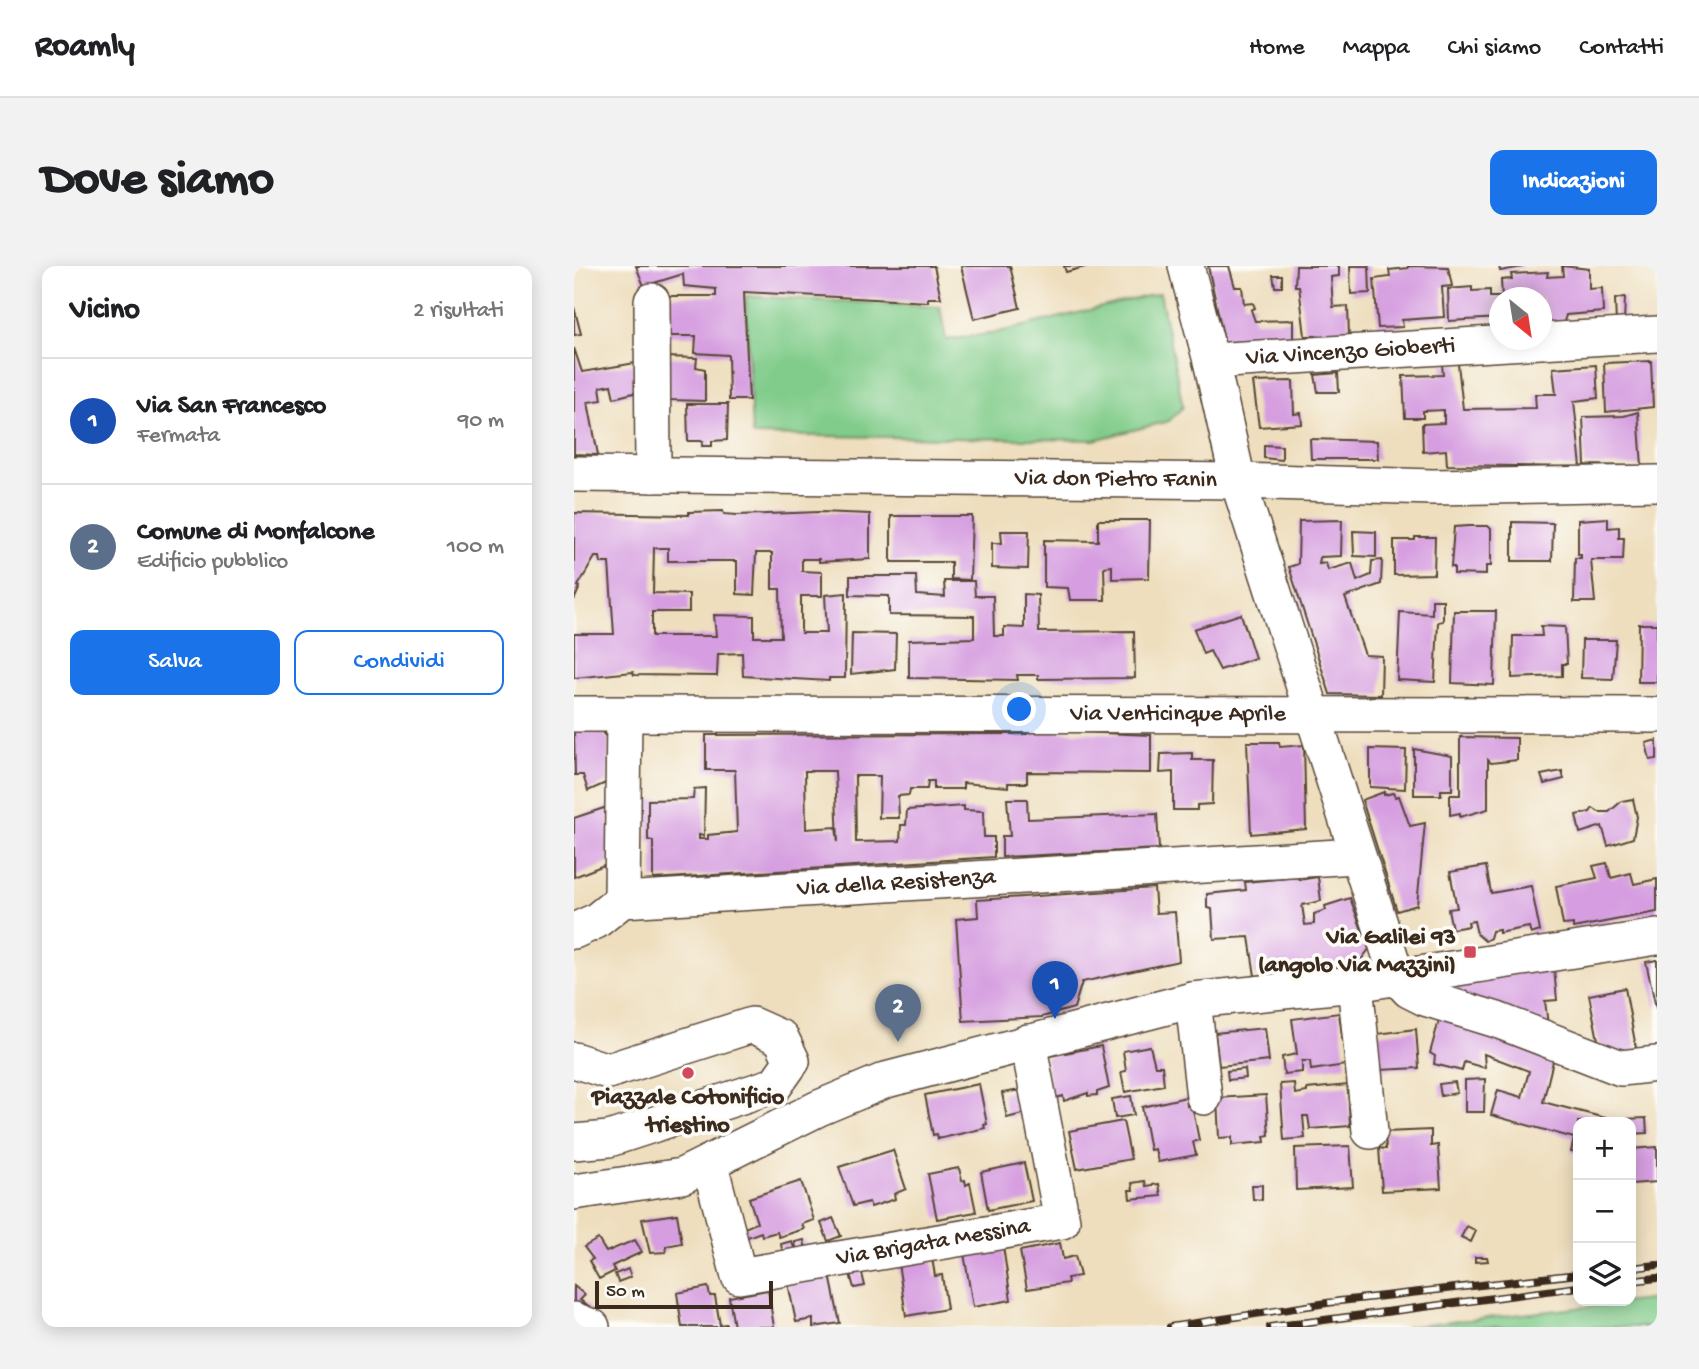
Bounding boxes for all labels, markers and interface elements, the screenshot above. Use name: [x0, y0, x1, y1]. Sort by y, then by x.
text: Roamly: [35, 29, 135, 67]
text: Home: [1249, 34, 1305, 63]
text: Mappa: [1343, 34, 1410, 63]
text: Chi siamo: [1448, 34, 1541, 63]
text: Contatti: [1579, 34, 1664, 63]
button: Indicazioni: [1490, 150, 1657, 215]
text: Dove siamo: [42, 153, 274, 211]
north arrow: [1489, 287, 1552, 350]
text: Vicino: [70, 294, 140, 329]
text: 2 risultati: [413, 298, 504, 325]
street label: Via Vincenzo Gioberti: [1244, 332, 1456, 373]
text: Via San Francesco: [137, 392, 326, 423]
text: 1: [88, 408, 98, 435]
text: 90 m: [458, 408, 504, 435]
text: Fermata: [137, 423, 220, 450]
street label: Via don Pietro Fanin: [1014, 464, 1218, 495]
text: Comune di Monfalcone: [137, 518, 374, 549]
text: 2: [87, 534, 99, 561]
text: 100 m: [447, 534, 504, 561]
text: Edificio pubblico: [137, 549, 288, 576]
button: Salva: [70, 630, 280, 695]
button: Condividi: [294, 630, 504, 695]
your location: [1002, 692, 1036, 726]
street label: Via Venticinque Aprile: [1069, 700, 1286, 729]
street label: Via della Resistenza: [795, 863, 997, 904]
place label: Via Galilei 93 (angolo Via Mazzini): [1258, 924, 1456, 981]
marker: Via Galilei 93 (angolo Via Mazzini): [1462, 944, 1478, 960]
pin: 1: [1032, 961, 1078, 1019]
pin: 2: [875, 984, 921, 1042]
marker: Piazzale Cotonificio triestino: [680, 1065, 696, 1081]
place label: Piazzale Cotonificio triestino: [590, 1084, 785, 1141]
map controls: [1573, 1117, 1636, 1306]
button: +: [1573, 1117, 1636, 1180]
button: −: [1573, 1180, 1636, 1243]
street label: Via Brigata Messina: [833, 1212, 1033, 1274]
button: layers: [1573, 1243, 1636, 1306]
scale bar: [595, 1278, 774, 1310]
text: 50 m: [606, 1281, 645, 1304]

